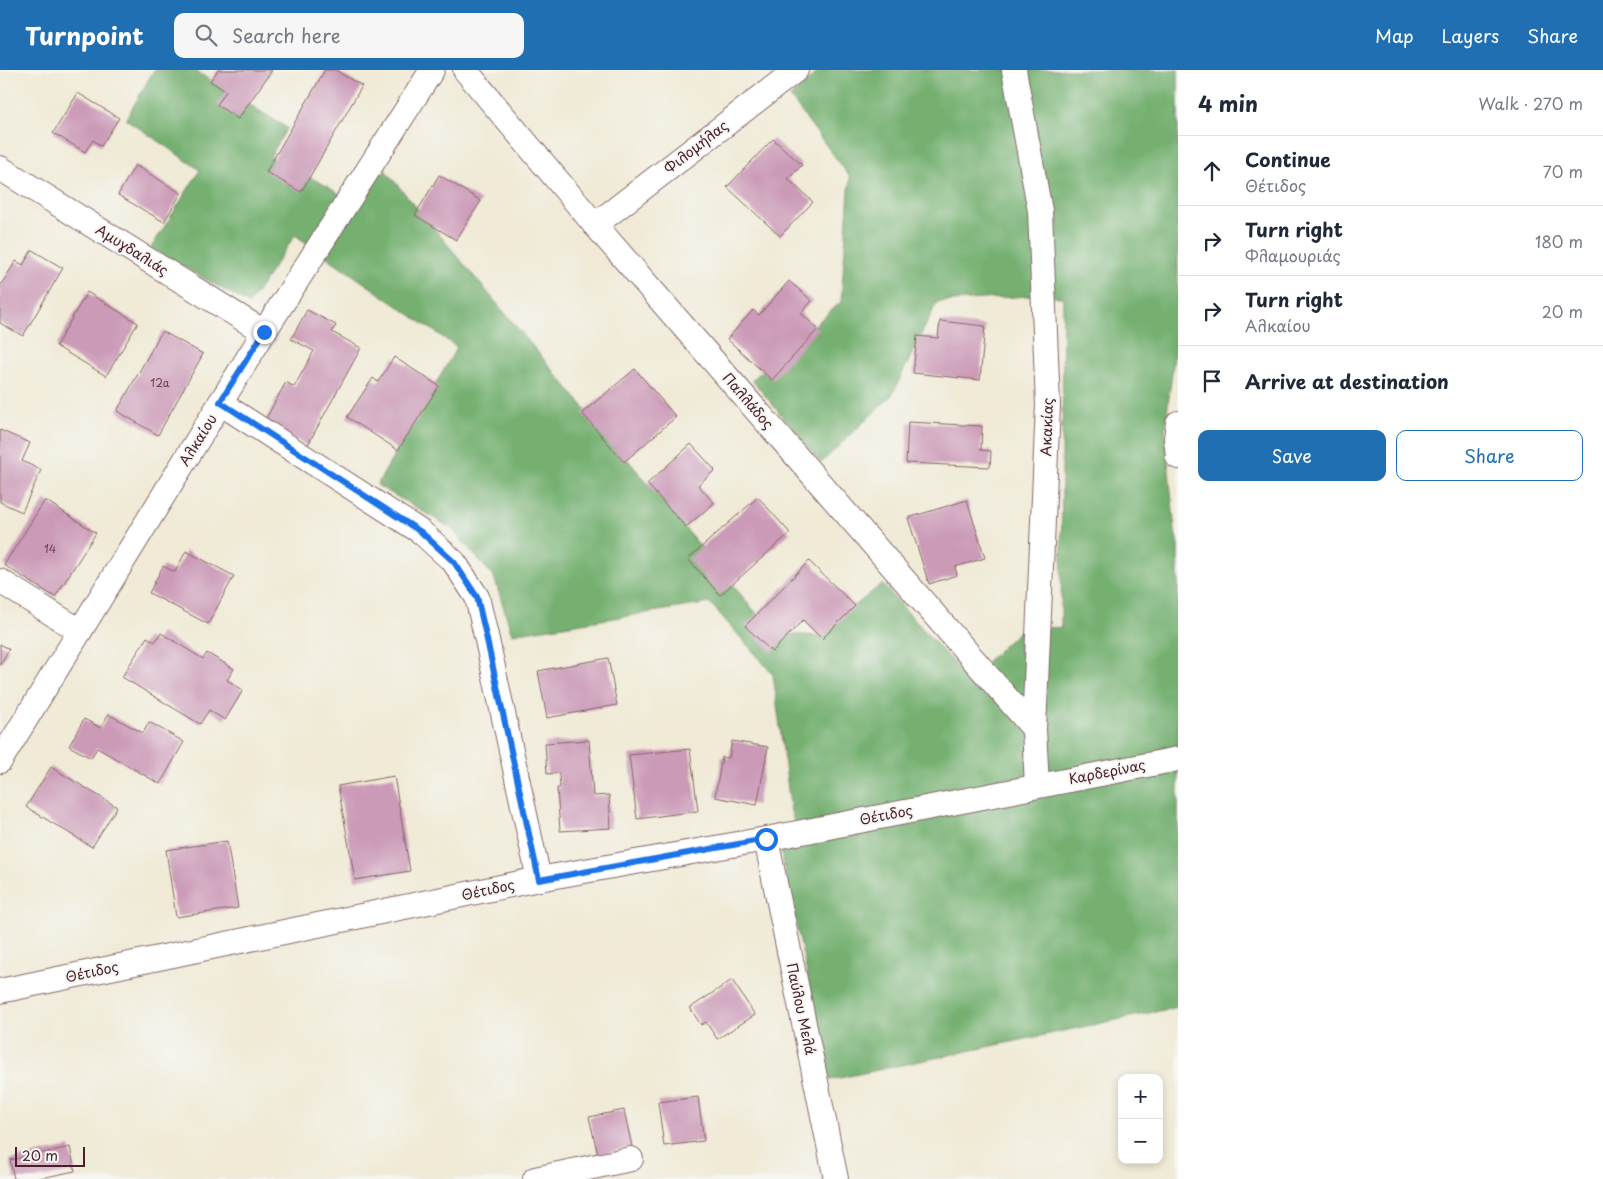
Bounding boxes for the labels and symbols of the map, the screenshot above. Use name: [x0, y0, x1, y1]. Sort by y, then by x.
street label: Φιλομήλας: [659, 115, 732, 178]
street label: Αμυγδαλιάς: [92, 219, 173, 280]
route end: [253, 321, 276, 344]
street label: Παλλάδος: [718, 368, 779, 433]
house number: 12a: [150, 374, 170, 391]
street label: Ακακίας: [1035, 397, 1058, 457]
street label: Αλκαίου: [173, 410, 222, 470]
house number: 14: [44, 540, 56, 557]
street label: Καρδερίνας: [1067, 754, 1147, 789]
street label: Θέτιδος: [858, 799, 914, 830]
route start: [755, 828, 778, 851]
street label: Θέτιδος: [460, 874, 516, 905]
street label: Θέτιδος: [64, 956, 120, 987]
street label: Παύλου Μελά: [781, 961, 821, 1057]
scale bar: [15, 1144, 85, 1167]

